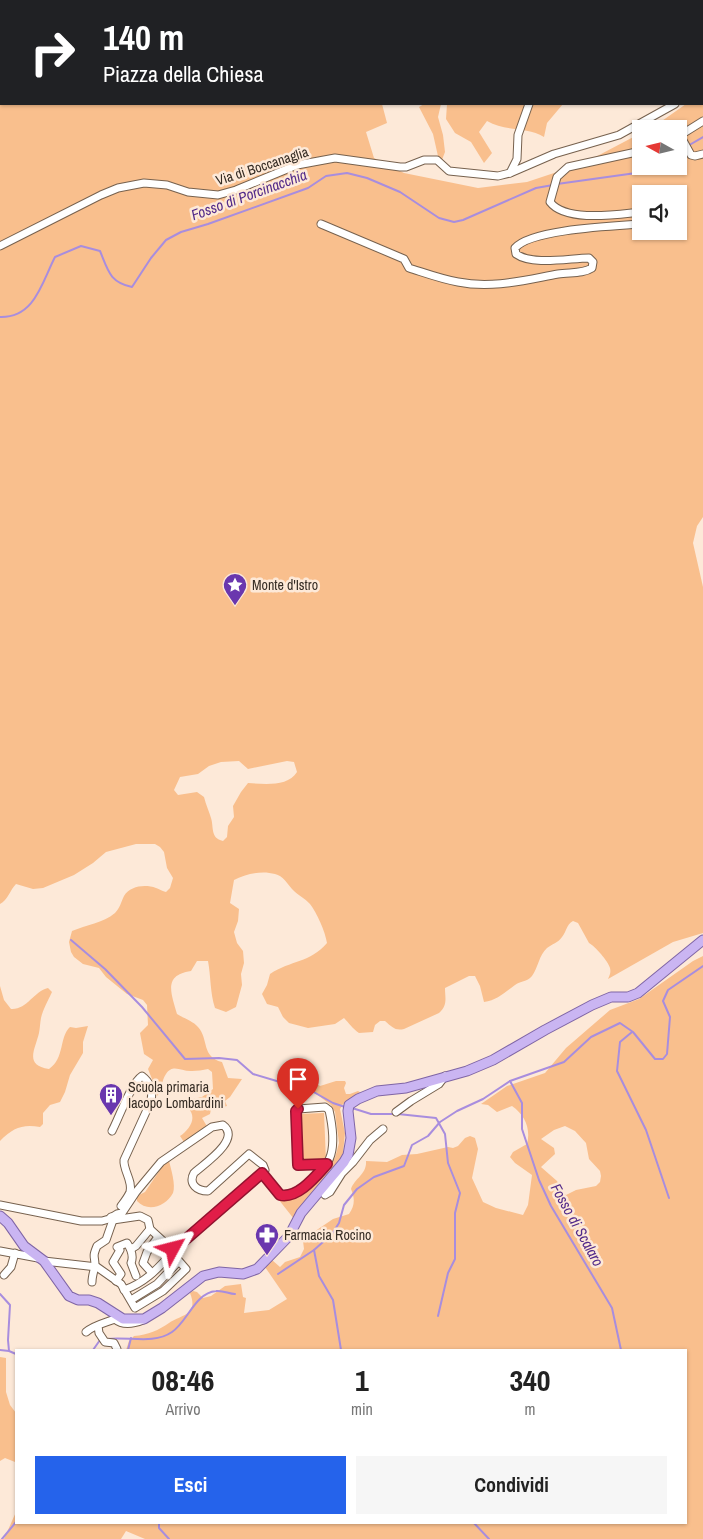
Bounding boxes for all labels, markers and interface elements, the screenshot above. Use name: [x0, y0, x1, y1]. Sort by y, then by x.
text: 140 m: [103, 14, 184, 61]
icon: right: [20, 20, 85, 85]
text: Piazza della Chiesa: [103, 59, 263, 89]
north arrow: [632, 120, 688, 175]
map controls: [632, 120, 687, 240]
street label: Via di Boccanaglia: [213, 142, 311, 189]
water label: Fosso di Porcinacchia: [188, 164, 310, 225]
button: sound: [632, 185, 687, 240]
place icon: Monte d'Istro: [222, 572, 248, 606]
place label: Monte d'Istro: [252, 576, 318, 594]
pin: [277, 1058, 319, 1109]
icon: arrive: [284, 1065, 312, 1093]
place label: Scuola primaria Iacopo Lombardini: [128, 1078, 224, 1112]
building icon: Scuola primaria Iacopo Lombardini: [98, 1082, 124, 1116]
water label: Fosso di Scalaro: [546, 1179, 609, 1270]
position arrow: [146, 1222, 198, 1274]
pharmacy icon: Farmacia Rocino: [254, 1222, 280, 1256]
place label: Farmacia Rocino: [284, 1226, 372, 1244]
text: 08:46: [152, 1360, 214, 1400]
text: 1: [355, 1360, 369, 1400]
text: 340: [509, 1360, 550, 1400]
text: Arrivo: [165, 1398, 200, 1420]
text: min: [351, 1398, 373, 1420]
text: m: [524, 1398, 535, 1420]
button: Esci: [35, 1456, 346, 1514]
button: Condividi: [356, 1456, 667, 1514]

